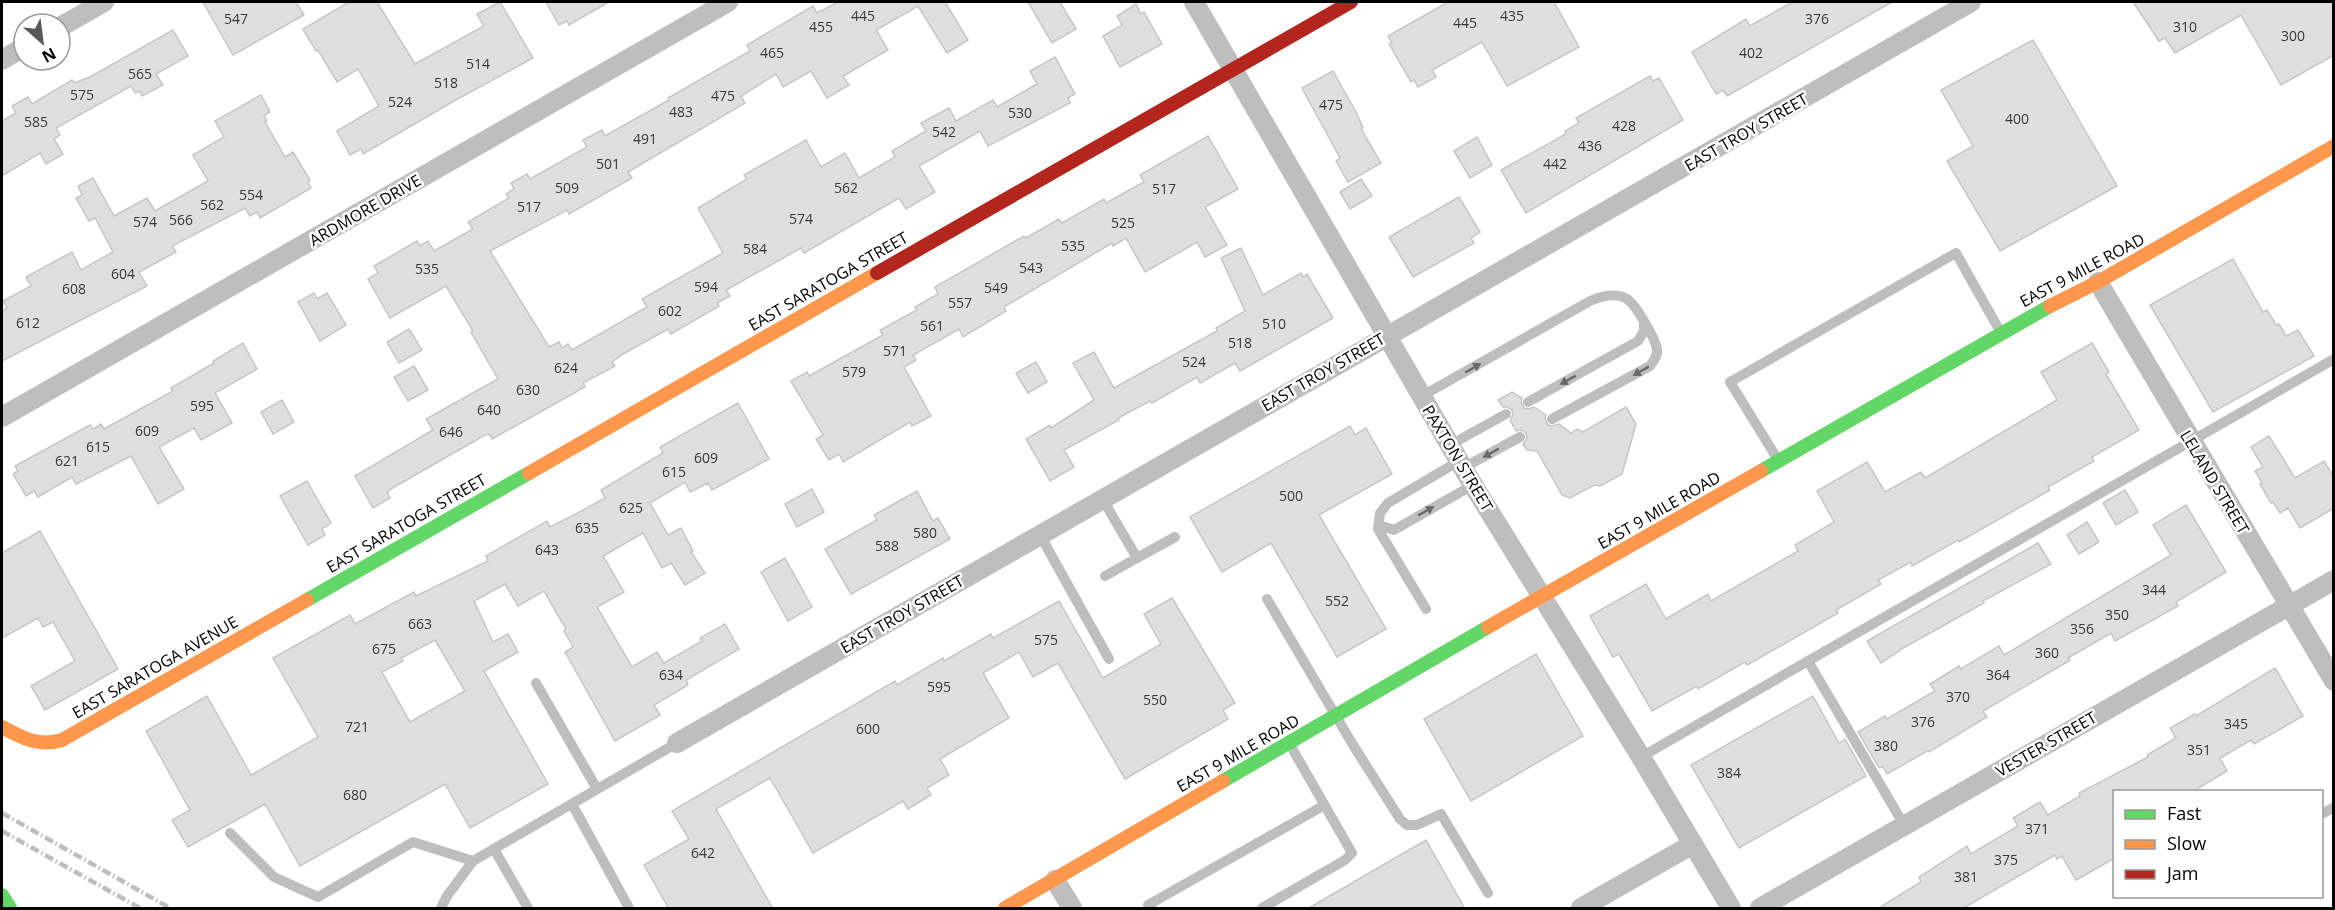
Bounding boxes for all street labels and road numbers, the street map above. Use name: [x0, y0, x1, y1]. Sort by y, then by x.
street label: EAST TROY STREET: [1680, 88, 1812, 176]
street label: ARDMORE DRIVE: [305, 169, 425, 251]
street label: EAST SARATOGA STREET: [744, 226, 912, 336]
street label: EAST 9 MILE ROAD: [2016, 228, 2148, 312]
street label: EAST TROY STREET: [1257, 328, 1389, 416]
street label: PAXTON STREET: [1418, 401, 1499, 515]
street label: LELAND STREET: [2175, 426, 2255, 538]
street label: EAST 9 MILE ROAD: [1594, 466, 1724, 554]
street label: EAST SARATOGA STREET: [322, 468, 490, 578]
street label: EAST TROY STREET: [836, 570, 968, 658]
street label: EAST SARATOGA AVENUE: [68, 610, 242, 724]
street label: VESTER STREET: [1992, 706, 2101, 782]
street label: EAST 9 MILE ROAD: [1173, 709, 1303, 797]

